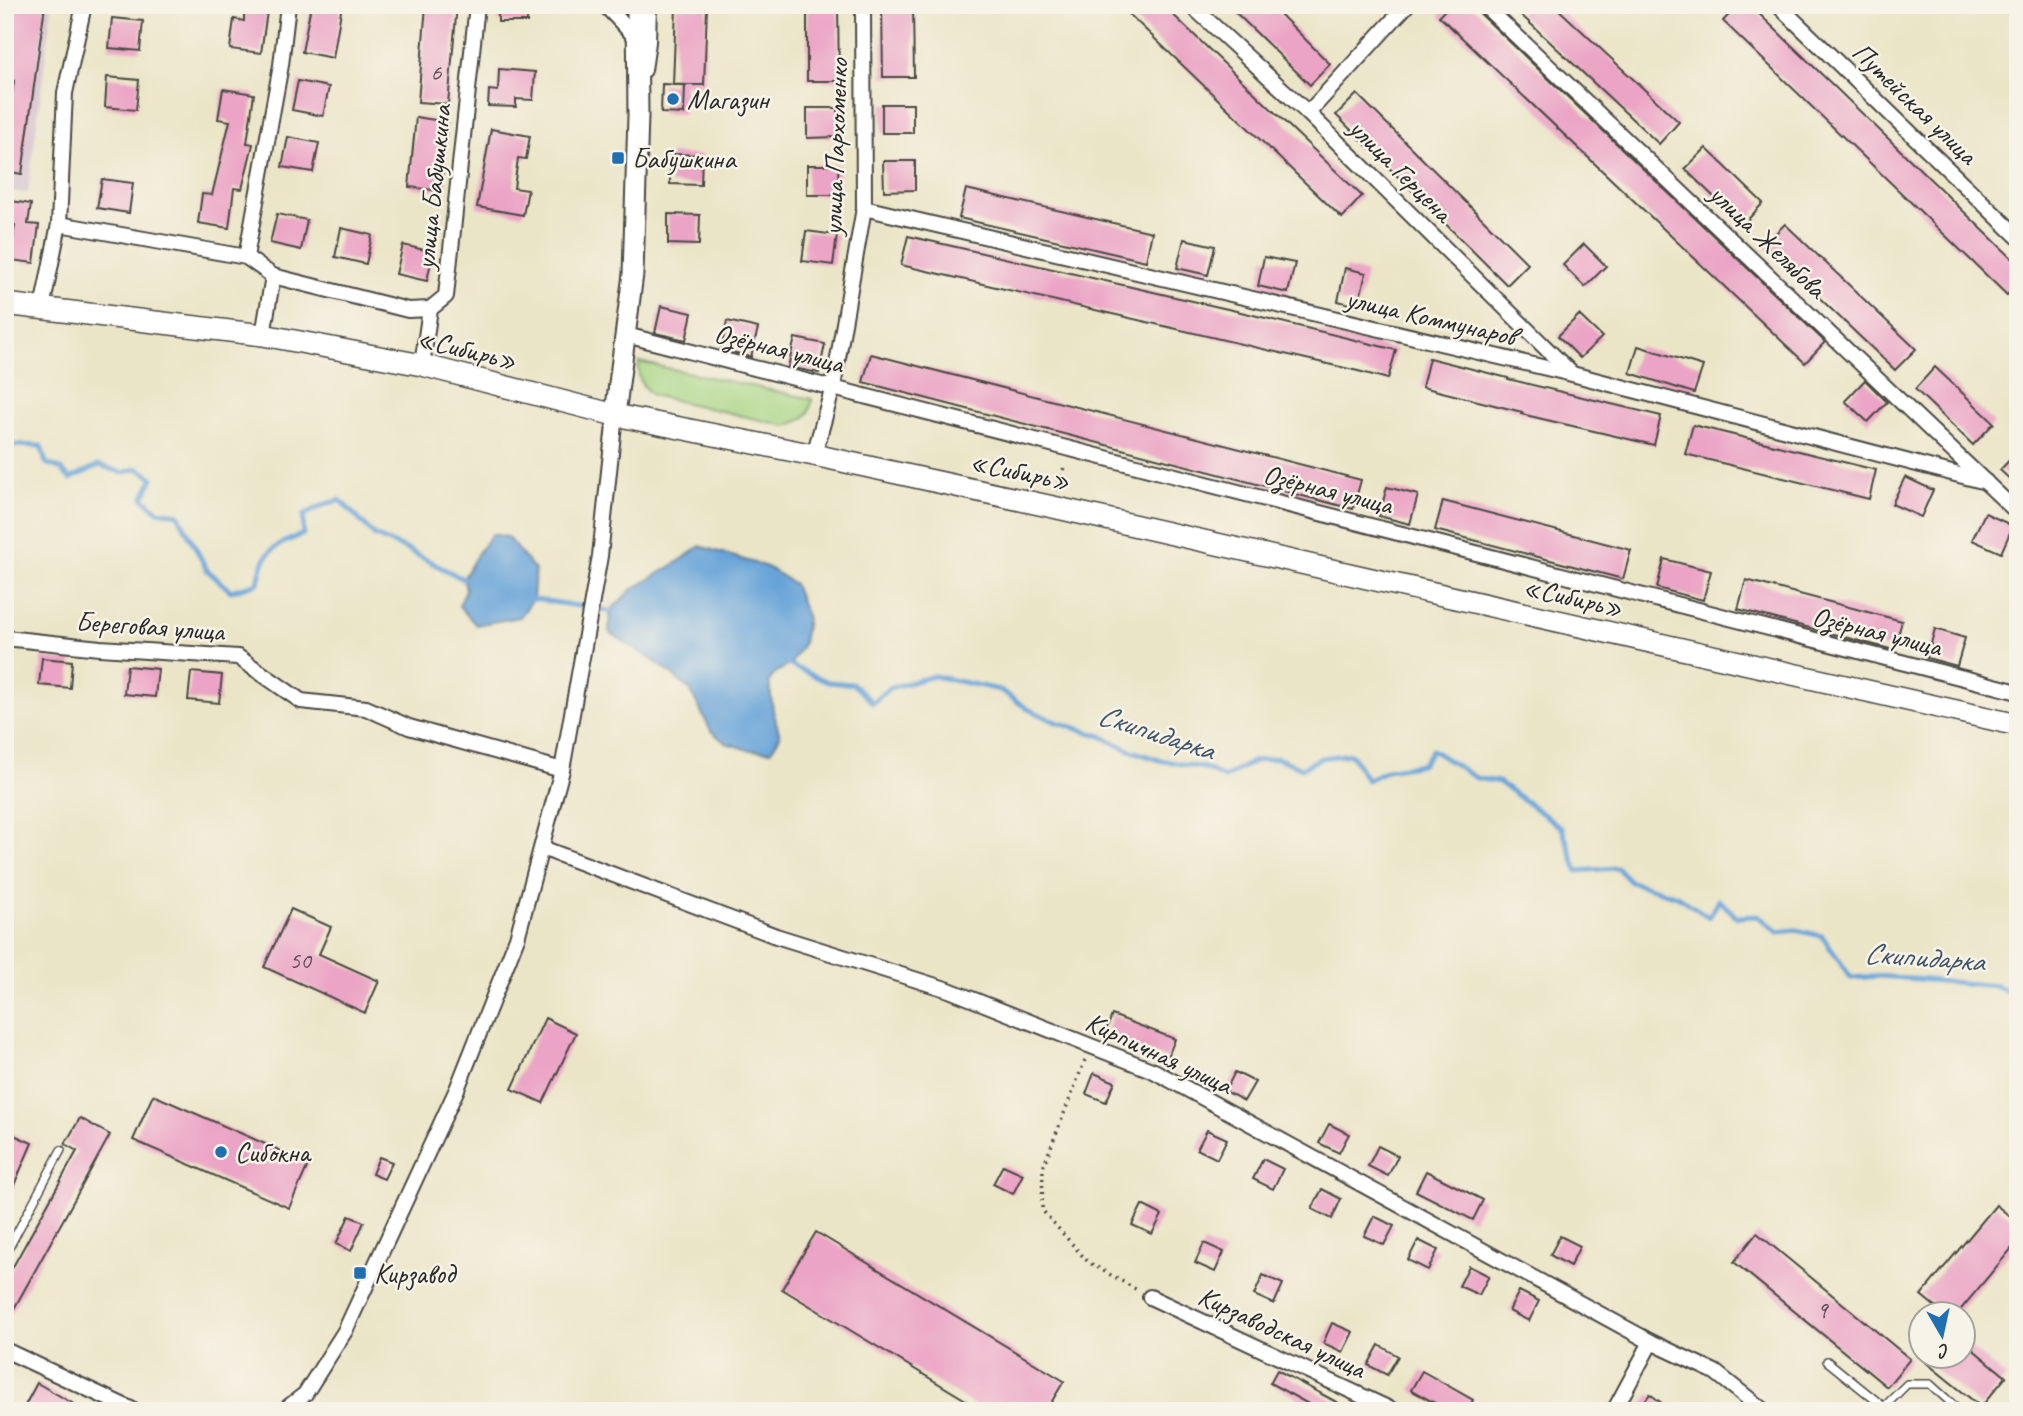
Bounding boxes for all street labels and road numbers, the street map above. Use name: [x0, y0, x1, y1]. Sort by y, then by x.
street label: Путейская улица: [1845, 34, 1986, 173]
street label: улица Пархоменко: [814, 56, 856, 238]
street label: улица Бабушкина: [407, 101, 459, 273]
street label: улица Герцена: [1340, 109, 1462, 231]
street label: улица Желябова: [1701, 175, 1835, 307]
street label: улица Коммунаров: [1341, 280, 1526, 355]
street label: Озёрная улица: [711, 315, 849, 382]
street label: «Сибирь»: [414, 320, 520, 378]
street label: «Сибирь»: [967, 443, 1073, 499]
street label: Озёрная улица: [1260, 456, 1398, 523]
street label: «Сибирь»: [1520, 569, 1626, 625]
street label: Озёрная улица: [1809, 598, 1947, 665]
street label: Береговая улица: [75, 603, 227, 649]
street label: Кирпичная улица: [1080, 1004, 1239, 1103]
street label: Кирзаводская улица: [1193, 1278, 1373, 1387]

